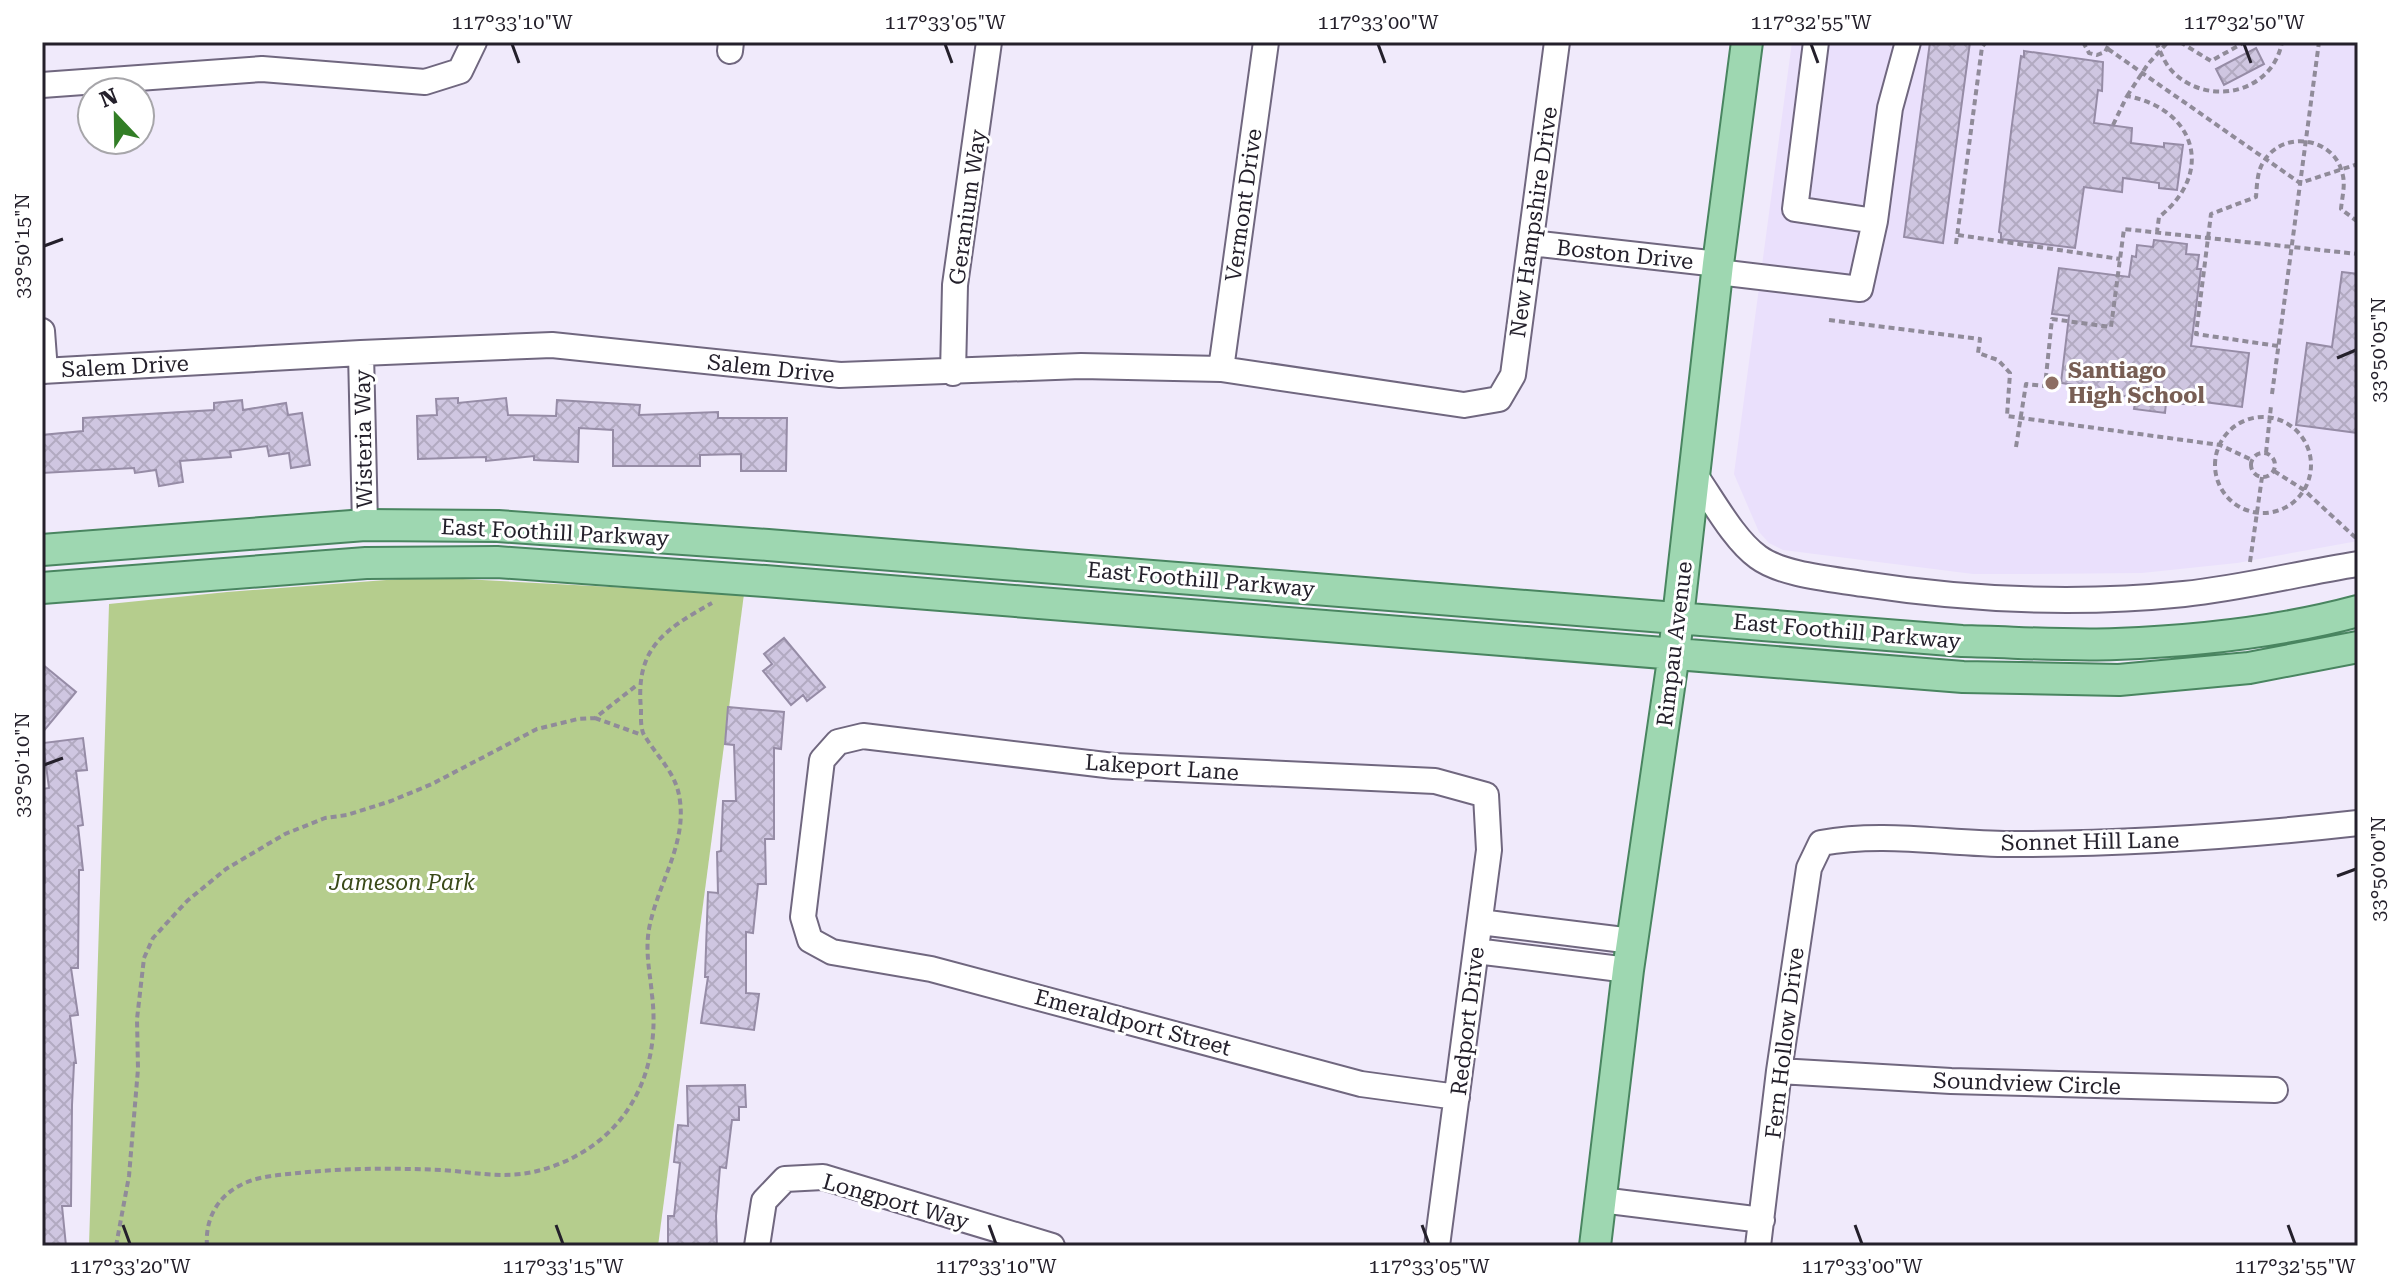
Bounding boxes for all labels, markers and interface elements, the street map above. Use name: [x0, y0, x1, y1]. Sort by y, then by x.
text: 117°33'10"W: [451, 10, 573, 34]
text: 117°33'05"W: [884, 10, 1006, 34]
text: 117°33'00"W: [1317, 10, 1439, 34]
text: 117°32'55"W: [1750, 10, 1872, 34]
text: 117°32'50"W: [2183, 10, 2305, 34]
north arrow: [76, 76, 156, 156]
text: N: [96, 83, 121, 113]
street label: New Hampshire Drive: [1505, 105, 1562, 339]
street label: Vermont Drive: [1220, 127, 1267, 283]
street label: Geranium Way: [944, 128, 991, 286]
text: 33°50'15"N: [10, 193, 34, 299]
street label: Boston Drive: [1555, 235, 1695, 274]
text: 33°50'05"N: [2366, 297, 2390, 403]
street label: Salem Drive: [706, 349, 836, 388]
street label: Salem Drive: [61, 351, 189, 382]
place label: Santiago High School: [2068, 358, 2205, 408]
street label: Wisteria Way: [350, 369, 377, 509]
marker: Santiago High School: [2043, 374, 2061, 392]
street label: East Foothill Parkway: [440, 514, 670, 551]
street label: East Foothill Parkway: [1086, 557, 1316, 602]
street label: Rimpau Avenue: [1652, 560, 1697, 728]
street label: East Foothill Parkway: [1732, 609, 1962, 654]
text: 33°50'10"N: [10, 712, 34, 818]
street label: Lakeport Lane: [1084, 750, 1240, 785]
text: 33°50'00"N: [2366, 816, 2390, 922]
street label: Sonnet Hill Lane: [2001, 827, 2179, 856]
park label: Jameson Park: [328, 870, 475, 895]
street label: Redport Drive: [1446, 945, 1489, 1097]
street label: Fern Hollow Drive: [1760, 946, 1809, 1140]
street label: Emeraldport Street: [1032, 984, 1234, 1061]
street label: Soundview Circle: [1933, 1068, 2121, 1099]
street label: Longport Way: [820, 1169, 972, 1234]
text: 117°33'20"W: [69, 1254, 191, 1278]
text: 117°33'15"W: [502, 1254, 624, 1278]
text: 117°33'10"W: [935, 1254, 1057, 1278]
text: 117°33'05"W: [1368, 1254, 1490, 1278]
text: 117°33'00"W: [1801, 1254, 1923, 1278]
text: 117°32'55"W: [2234, 1254, 2356, 1278]

